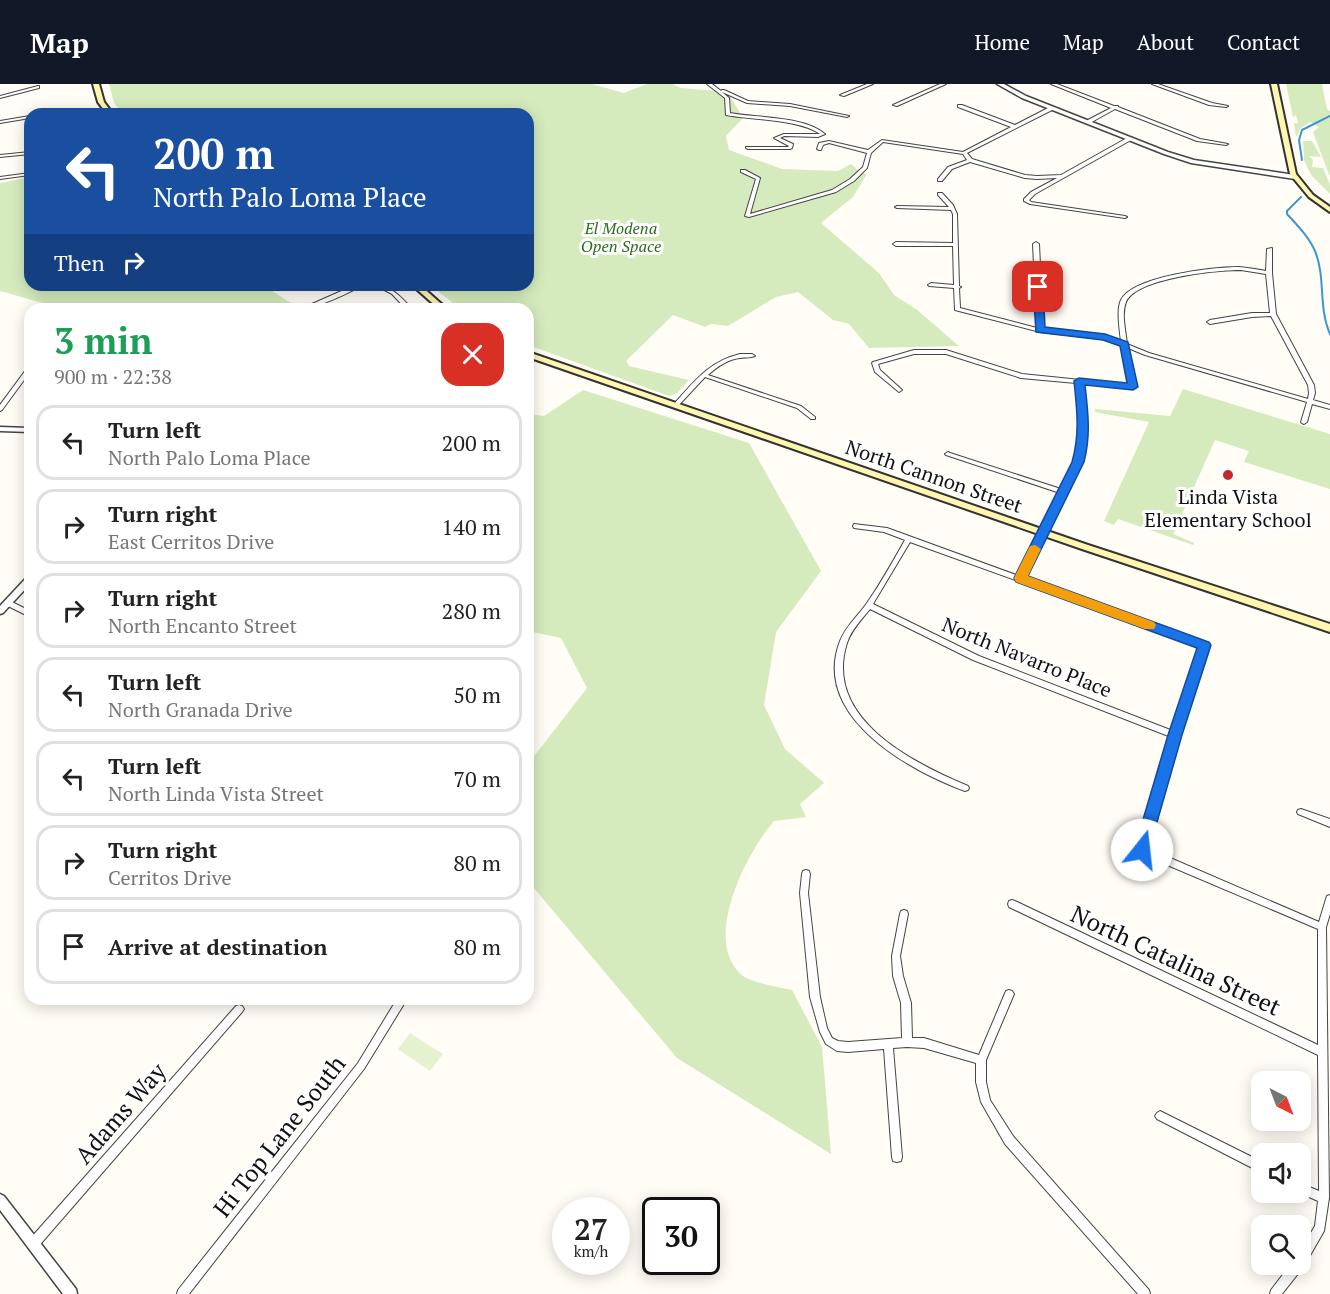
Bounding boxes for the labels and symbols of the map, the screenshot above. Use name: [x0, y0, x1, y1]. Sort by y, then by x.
park label: El Modena Open Space: [581, 217, 661, 257]
pin: [1012, 261, 1063, 312]
street label: North Cannon Street: [842, 433, 1027, 519]
marker: Linda Vista Elementary School: [1221, 468, 1235, 482]
place label: Linda Vista Elementary School: [1144, 483, 1312, 533]
street label: North Navarro Place: [938, 611, 1116, 703]
position arrow: [1110, 818, 1174, 882]
street label: North Catalina Street: [1066, 897, 1286, 1023]
street label: Hi Top Lane South: [206, 1049, 352, 1223]
street label: Adams Way: [67, 1055, 173, 1170]
north arrow: [1251, 1071, 1311, 1131]
speed limit sign: 30: [642, 1197, 720, 1275]

